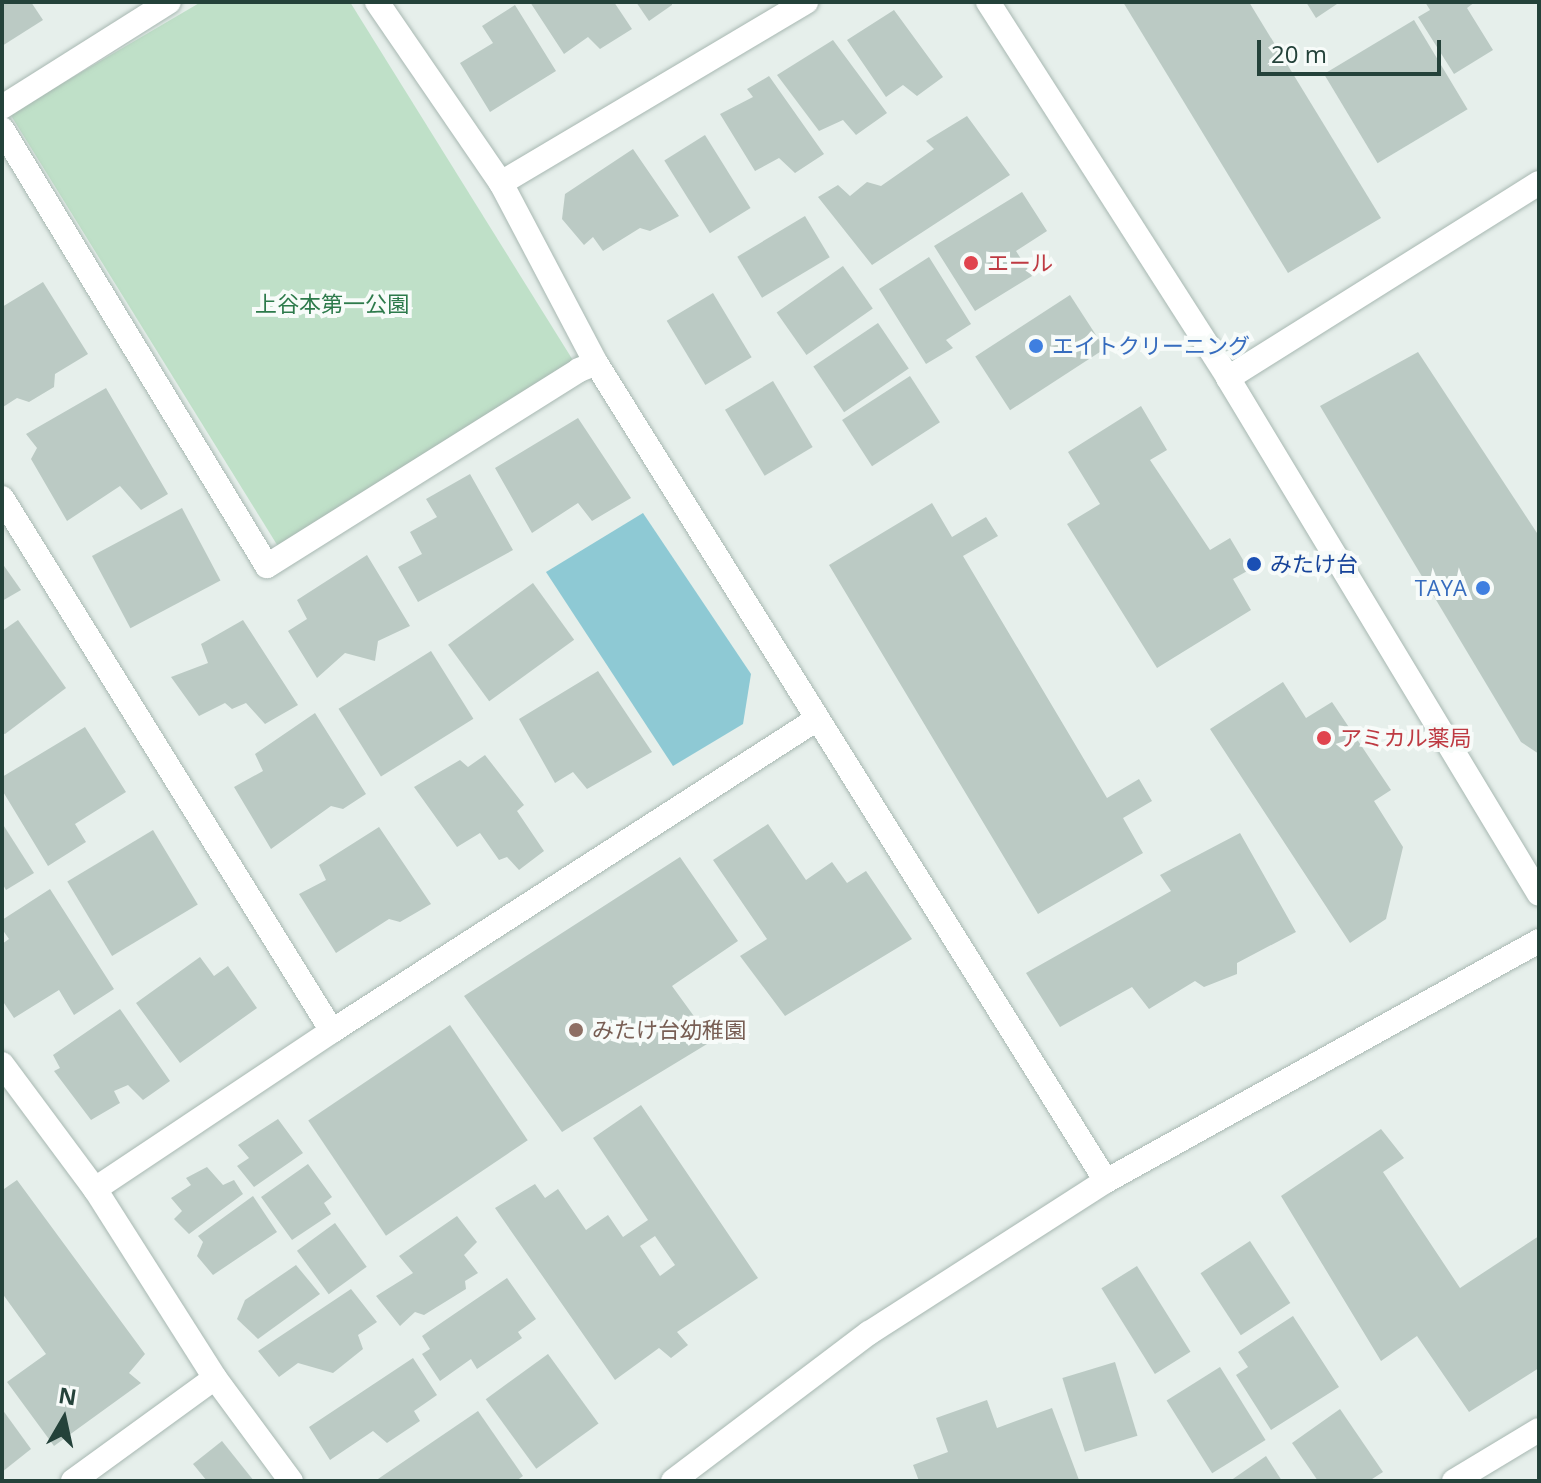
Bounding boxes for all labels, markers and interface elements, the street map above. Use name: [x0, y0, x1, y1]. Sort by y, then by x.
scale bar: [1261, 24, 1445, 74]
text: 20 m: [1271, 37, 1327, 70]
place label: エール: [987, 250, 1053, 276]
marker: エール: [962, 254, 980, 272]
park label: 上谷本第一公園: [255, 291, 409, 317]
place label: エイトクリーニング: [1052, 333, 1250, 359]
marker: エイトクリーニング: [1027, 337, 1045, 355]
place label: みたけ台: [1270, 551, 1358, 577]
marker: みたけ台: [1245, 555, 1263, 573]
place label: TAYA: [1415, 575, 1467, 601]
marker: TAYA: [1474, 579, 1492, 597]
place label: アミカル薬局: [1340, 725, 1472, 751]
marker: アミカル薬局: [1315, 729, 1333, 747]
place label: みたけ台幼稚園: [592, 1017, 746, 1043]
marker: みたけ台幼稚園: [567, 1021, 585, 1039]
north arrow: [24, 1379, 104, 1459]
text: N: [57, 1379, 79, 1412]

